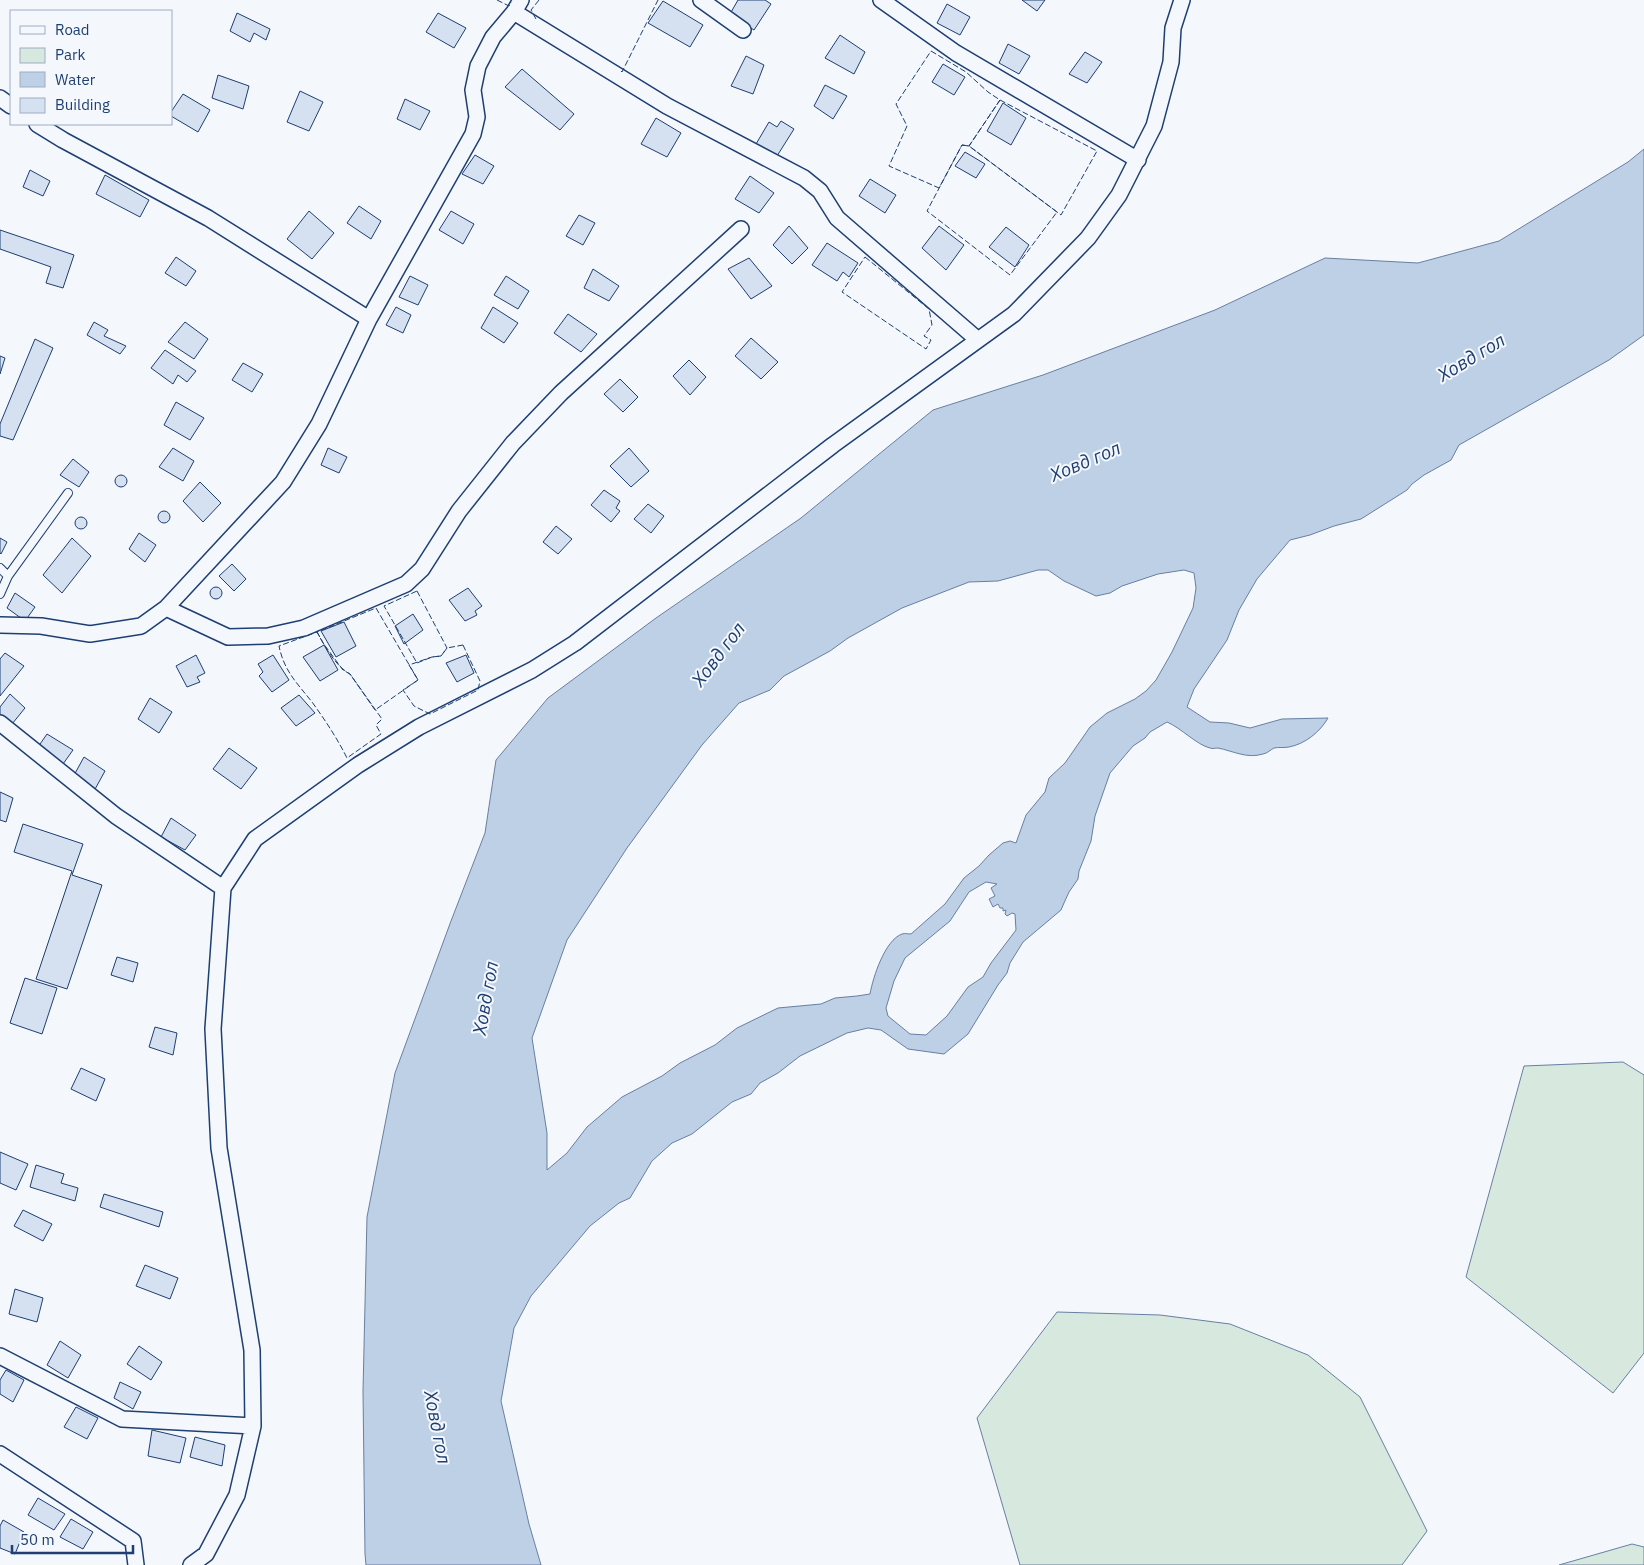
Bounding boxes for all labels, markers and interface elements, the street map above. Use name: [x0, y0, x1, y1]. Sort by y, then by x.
legend: [10, 10, 172, 125]
text: Road: [55, 20, 90, 39]
text: Park: [55, 45, 85, 64]
text: Water: [55, 70, 96, 89]
text: Building: [55, 95, 110, 114]
water label: Ховд гол: [1432, 327, 1509, 387]
water label: Ховд гол: [1045, 435, 1124, 487]
water label: Ховд гол: [685, 617, 750, 692]
water label: Ховд гол: [467, 959, 503, 1038]
water label: Ховд гол: [419, 1387, 457, 1466]
scale bar: [12, 1522, 134, 1554]
text: 50 m: [20, 1530, 55, 1549]

